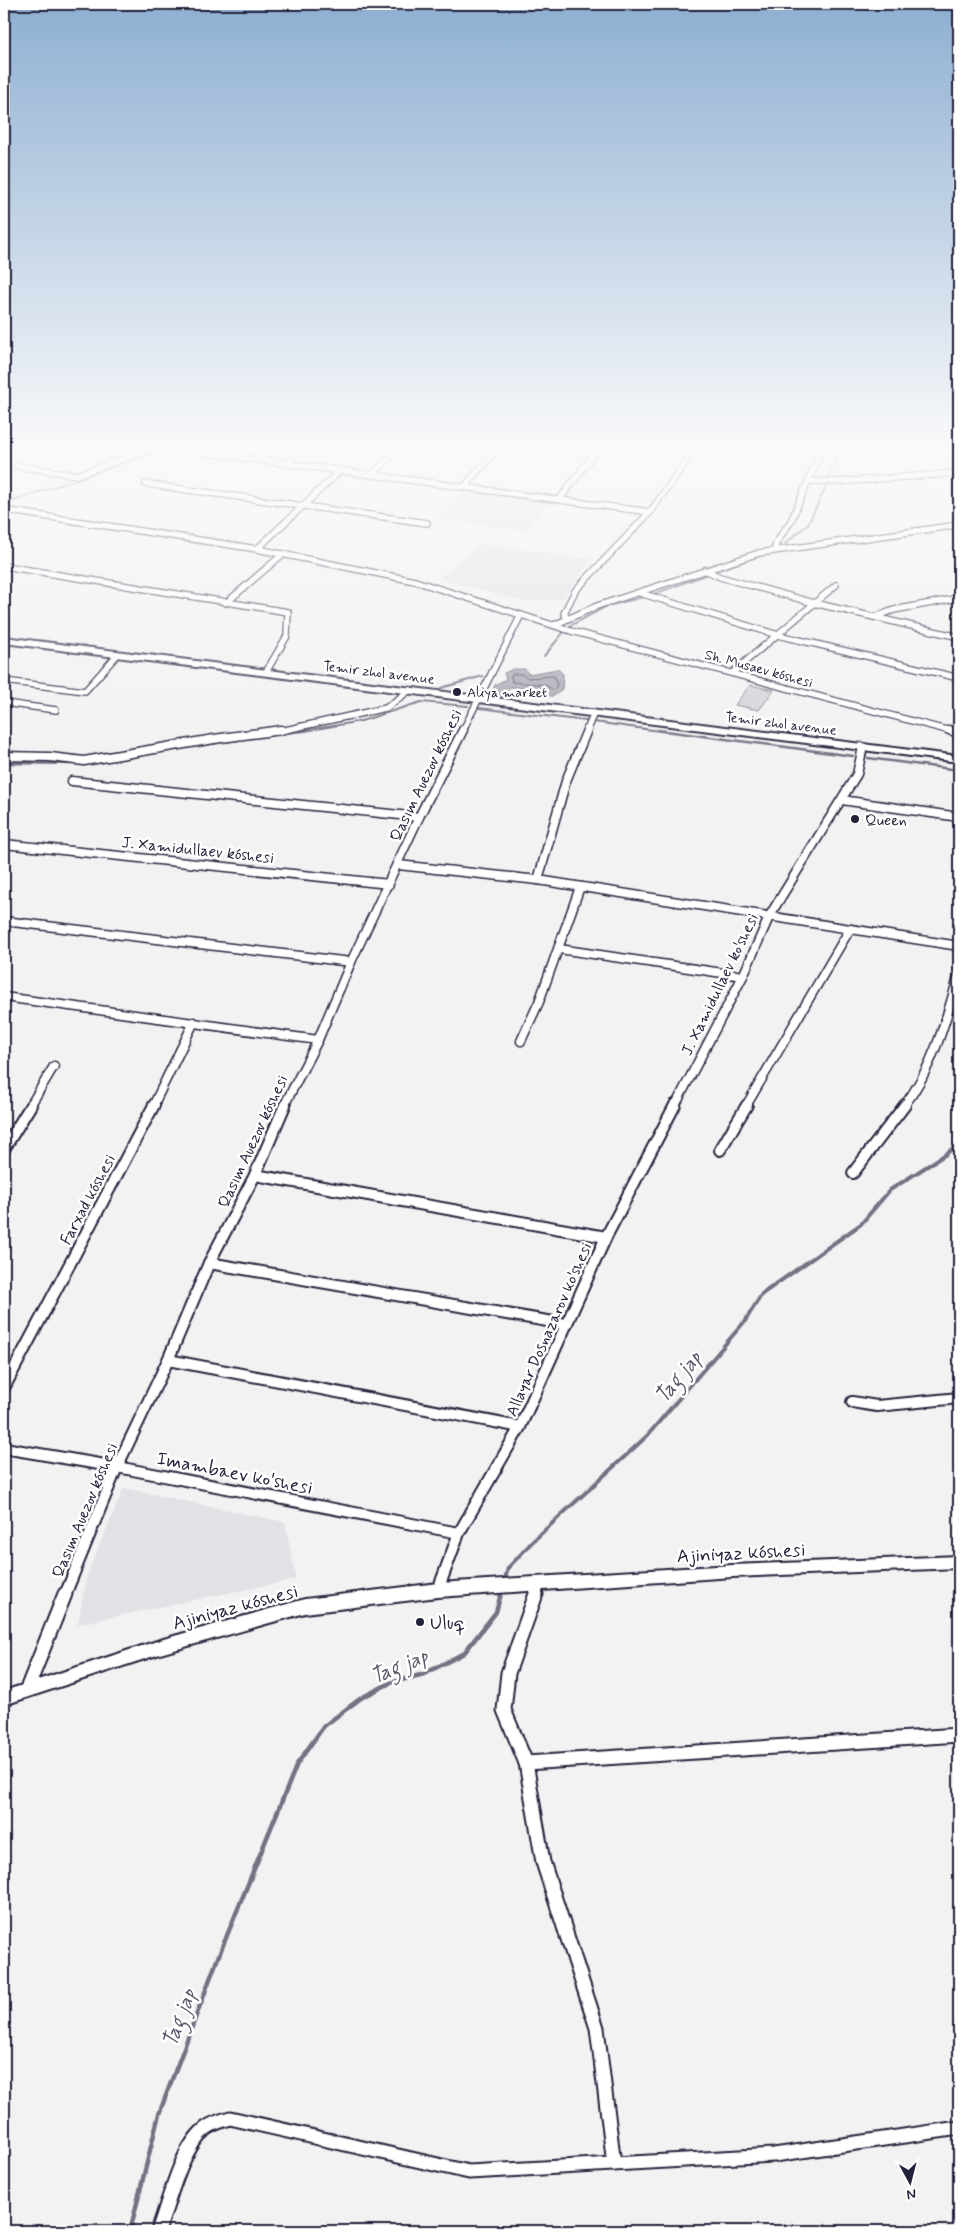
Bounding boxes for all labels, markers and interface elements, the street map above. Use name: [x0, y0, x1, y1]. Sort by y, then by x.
street label: Sh. Musaev kóshesi: [703, 646, 815, 692]
street label: Temir zhol avenue: [322, 657, 436, 689]
place label: Aliya market: [467, 684, 547, 702]
marker: Aliya market: [451, 686, 463, 698]
street label: Qasım Auezov kóshesi: [385, 706, 467, 845]
street label: Temir zhol avenue: [724, 708, 838, 740]
place label: Queen: [865, 810, 907, 831]
marker: Queen: [849, 813, 861, 825]
street label: J. Xamidullaev kóshesi: [121, 832, 275, 869]
street label: J. Xamidullaev ko'shesi: [677, 910, 764, 1059]
street label: Qasım Auezov kóshesi: [213, 1072, 293, 1211]
street label: Farxad kóshesi: [56, 1151, 121, 1248]
street label: Allayar Dosnazarov ko'shesi: [502, 1239, 597, 1420]
water label: Tag jap: [649, 1345, 711, 1411]
street label: Qasım Auezov kóshesi: [48, 1440, 123, 1581]
street label: Imambaev ko'shesi: [155, 1446, 315, 1501]
street label: Ajiniyaz kóshesi: [676, 1538, 806, 1569]
street label: Ajiniyaz kóshesi: [170, 1579, 301, 1636]
place label: Uluq: [430, 1611, 465, 1636]
marker: Uluq: [414, 1616, 426, 1628]
water label: Tag jap: [366, 1642, 434, 1693]
water label: Tag jap: [156, 1985, 206, 2052]
north arrow: [886, 2158, 936, 2208]
text: N: [906, 2184, 917, 2203]

